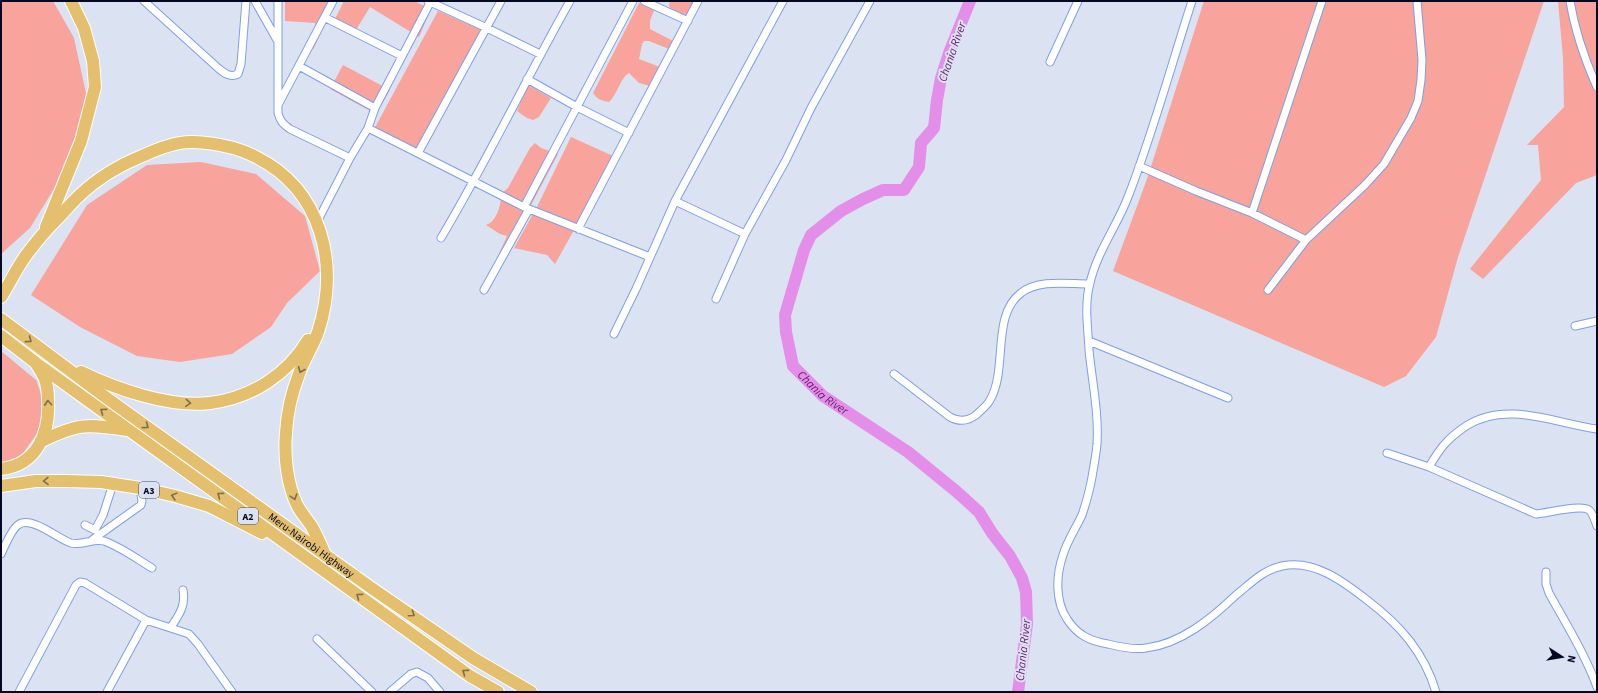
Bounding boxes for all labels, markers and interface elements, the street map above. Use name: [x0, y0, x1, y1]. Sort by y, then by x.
water label: Chania River: [934, 19, 971, 84]
one-way arrow: [25, 335, 32, 342]
one-way arrow: [298, 366, 306, 373]
water label: Chania River: [793, 367, 852, 420]
one-way arrow: [185, 398, 191, 407]
one-way arrow: [44, 400, 53, 406]
one-way arrow: [101, 409, 108, 416]
one-way arrow: [141, 422, 148, 429]
one-way arrow: [43, 477, 49, 485]
road number: A3: [139, 482, 159, 498]
one-way arrow: [171, 492, 178, 501]
one-way arrow: [217, 492, 224, 500]
one-way arrow: [289, 493, 298, 500]
road number: A2: [238, 508, 258, 524]
street label: Meru-Nairobi Highway: [265, 509, 357, 581]
one-way arrow: [357, 594, 364, 601]
one-way arrow: [408, 610, 415, 617]
water label: Chania River: [1012, 617, 1035, 682]
north arrow: [1542, 637, 1582, 677]
text: N: [1563, 654, 1579, 664]
one-way arrow: [462, 670, 469, 677]

